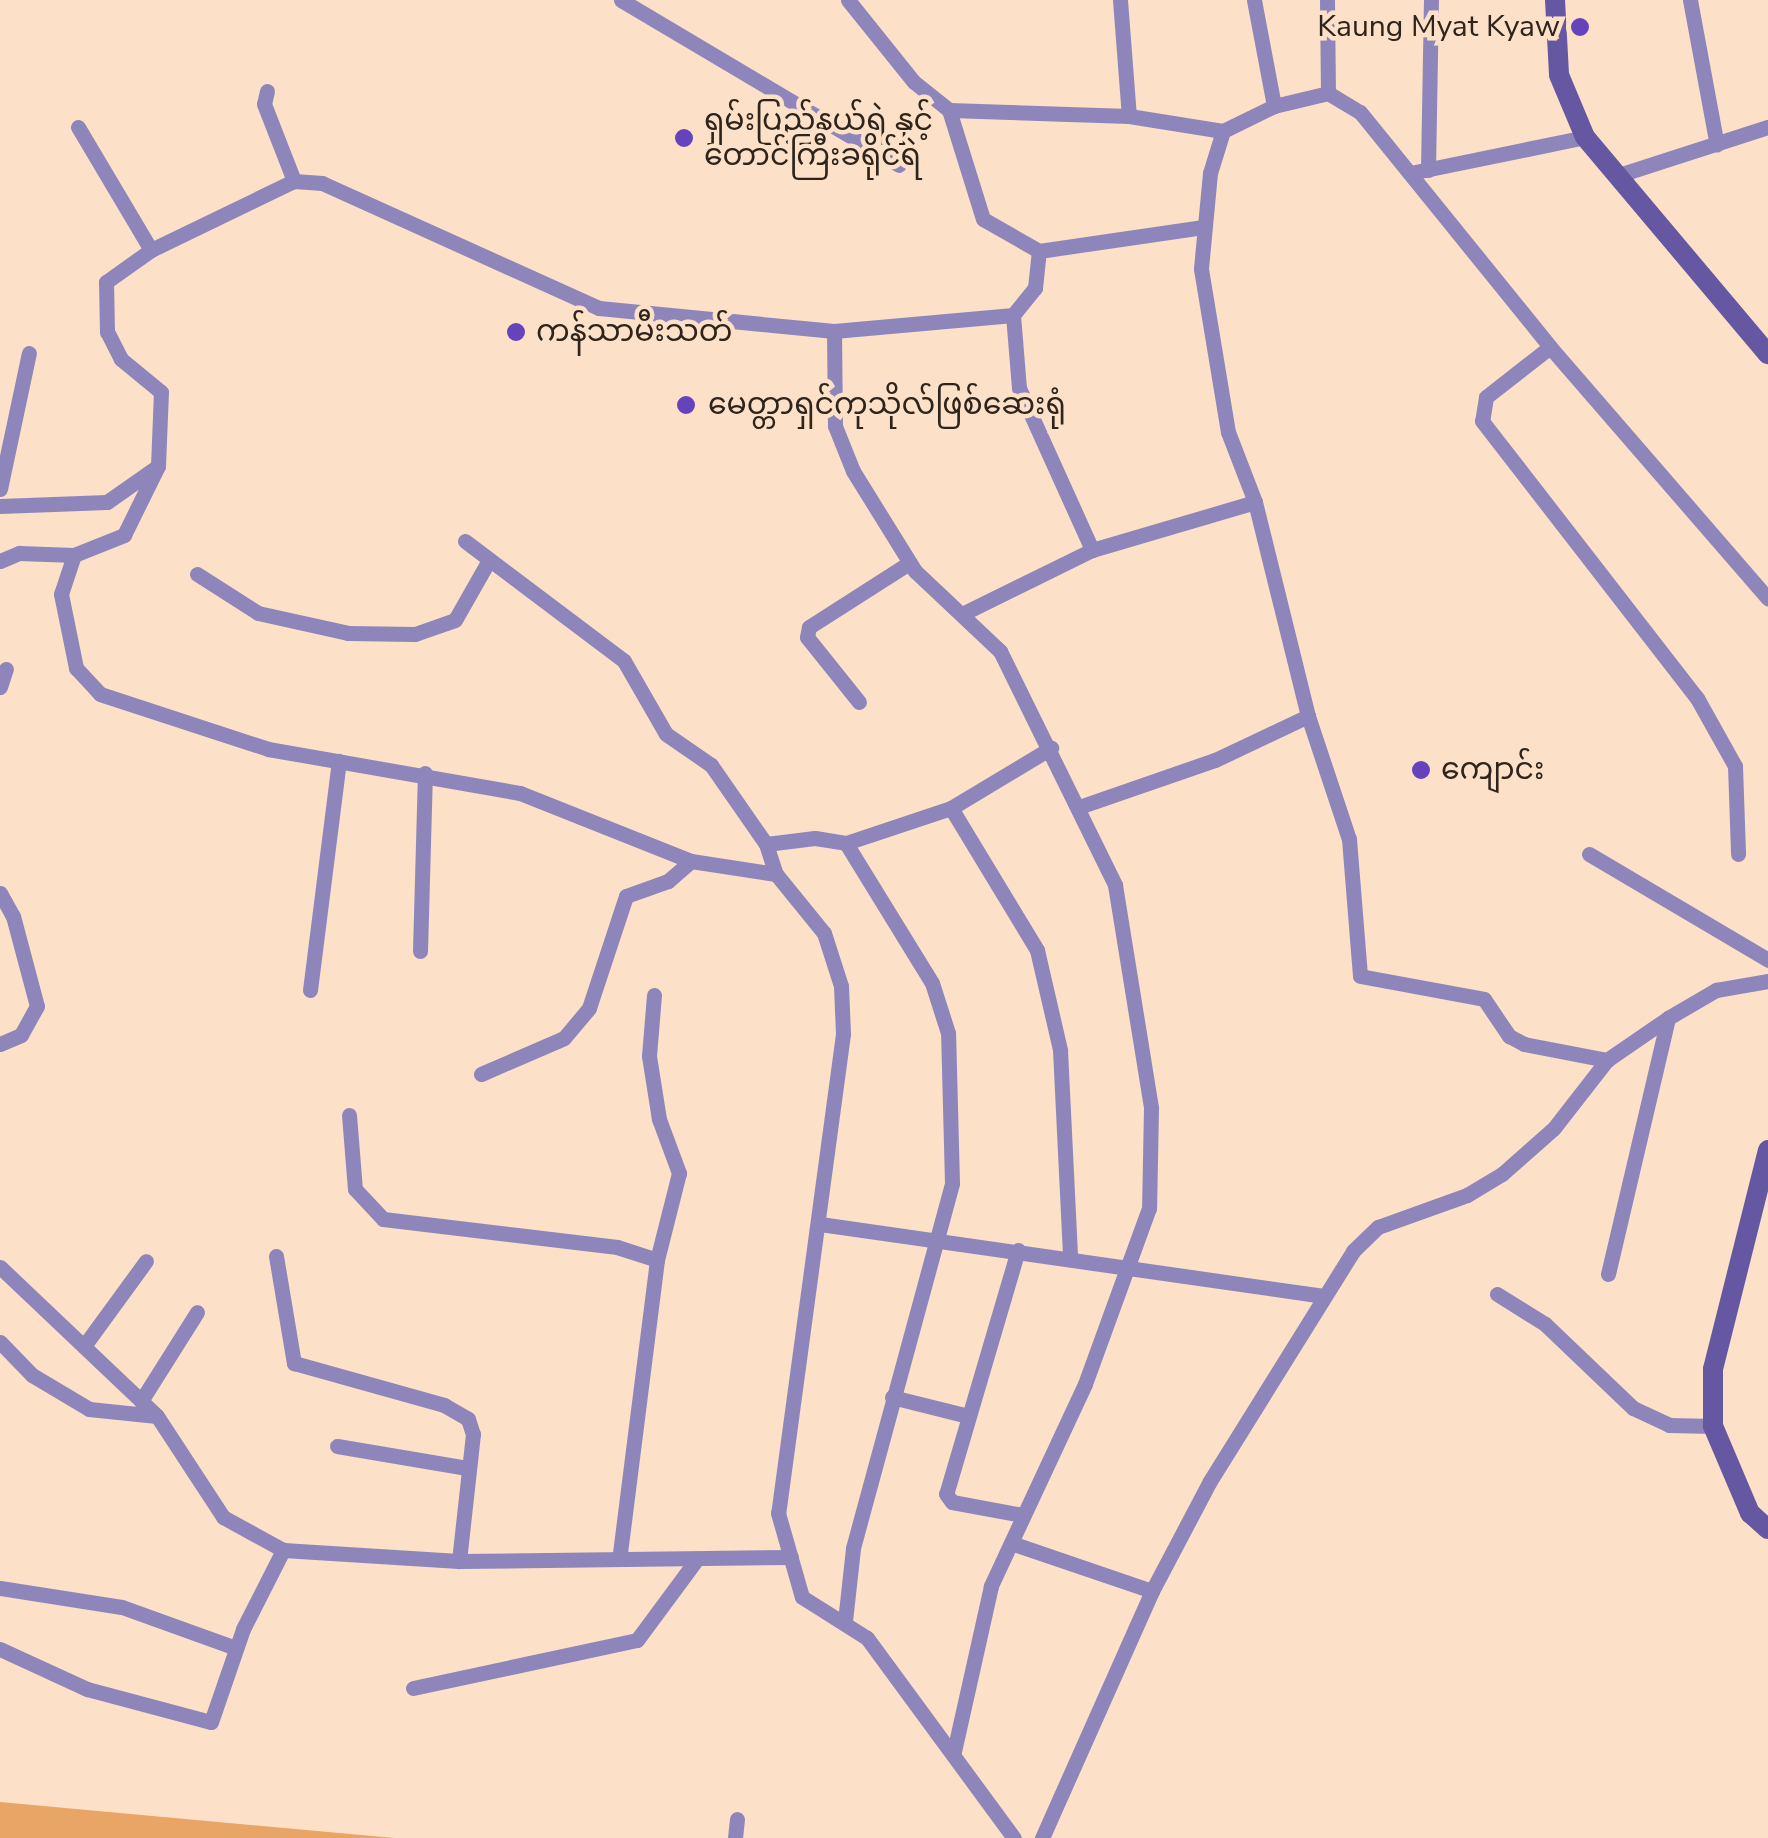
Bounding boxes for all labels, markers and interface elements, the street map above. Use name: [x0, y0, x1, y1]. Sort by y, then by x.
place label: Kaung Myat Kyaw: [1317, 9, 1560, 45]
marker: Kaung Myat Kyaw: [1569, 16, 1591, 38]
place label: ရှမ်းပြည်နယ်ရဲ နှင့် တောင်ကြီးခရိုင်ရဲ: [704, 103, 933, 174]
marker: ရှမ်းပြည်နယ်ရဲ နှင့် တောင်ကြီးခရိုင်ရဲ: [673, 127, 695, 149]
place label: ကန်သာမီးသတ်: [536, 314, 732, 350]
marker: ကန်သာမီးသတ်: [505, 321, 527, 343]
place label: မေတ္တာရှင်ကုသိုလ်ဖြစ်ဆေးရုံ: [708, 387, 1066, 423]
marker: မေတ္တာရှင်ကုသိုလ်ဖြစ်ဆေးရုံ: [673, 392, 699, 418]
place label: ကျောင်း: [1441, 752, 1544, 788]
marker: ကျောင်း: [1410, 759, 1432, 781]

